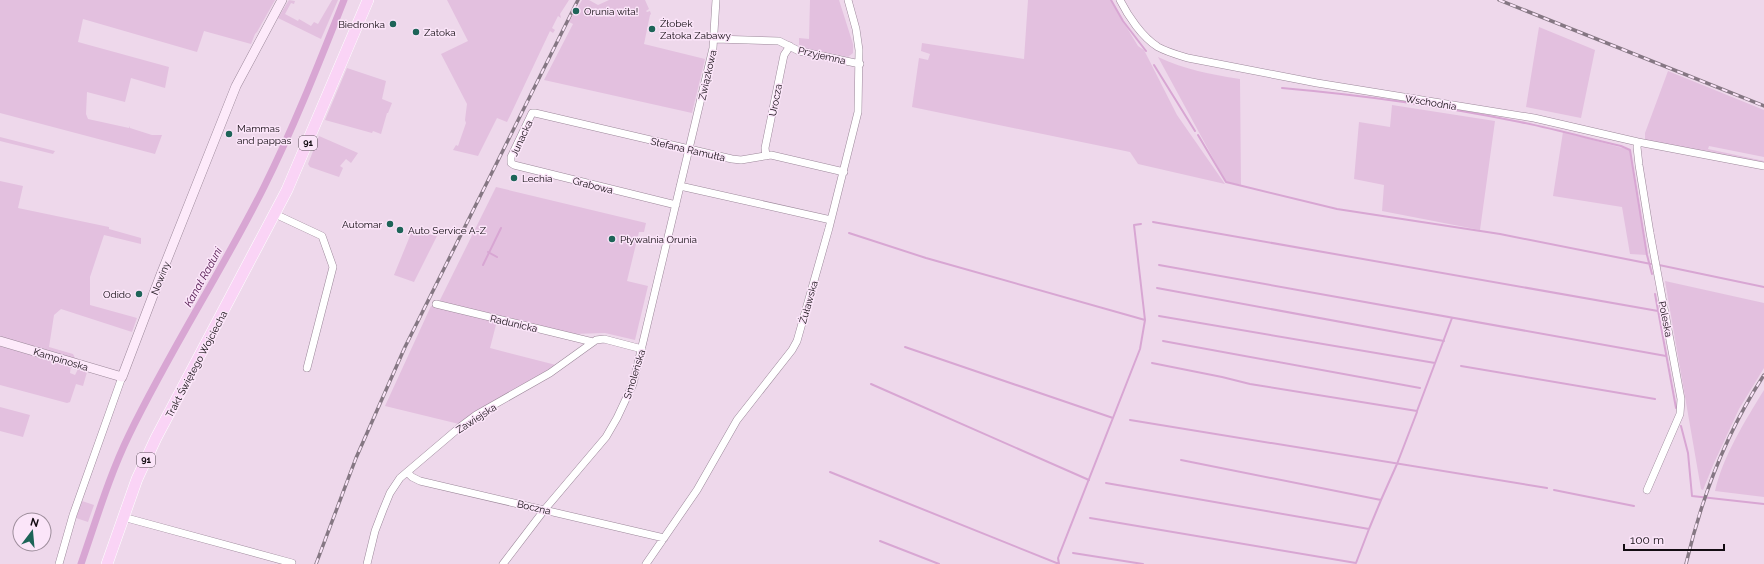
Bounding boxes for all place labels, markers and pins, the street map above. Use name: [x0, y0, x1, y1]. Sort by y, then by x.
marker: Orunia wita!: [571, 6, 581, 16]
place label: Orunia wita!: [584, 6, 638, 17]
place label: Żłobek Zatoka Zabawy: [660, 18, 732, 41]
place label: Biedronka: [338, 19, 385, 30]
marker: Biedronka: [388, 19, 398, 29]
marker: Żłobek Zatoka Zabawy: [647, 24, 657, 34]
marker: Zatoka: [411, 27, 421, 37]
place label: Zatoka: [424, 27, 456, 38]
place label: Mammas and pappas: [237, 123, 291, 146]
marker: Mammas and pappas: [224, 129, 234, 139]
marker: Lechia: [509, 173, 519, 183]
place label: Lechia: [522, 173, 553, 184]
place label: Automar: [342, 219, 382, 230]
marker: Automar: [385, 219, 395, 229]
marker: Auto Service A-Z: [395, 225, 405, 235]
place label: Auto Service A-Z: [408, 225, 486, 236]
marker: Pływalnia Orunia: [607, 234, 617, 244]
place label: Pływalnia Orunia: [620, 234, 697, 245]
place label: Odido: [103, 289, 131, 300]
marker: Odido: [134, 289, 144, 299]

